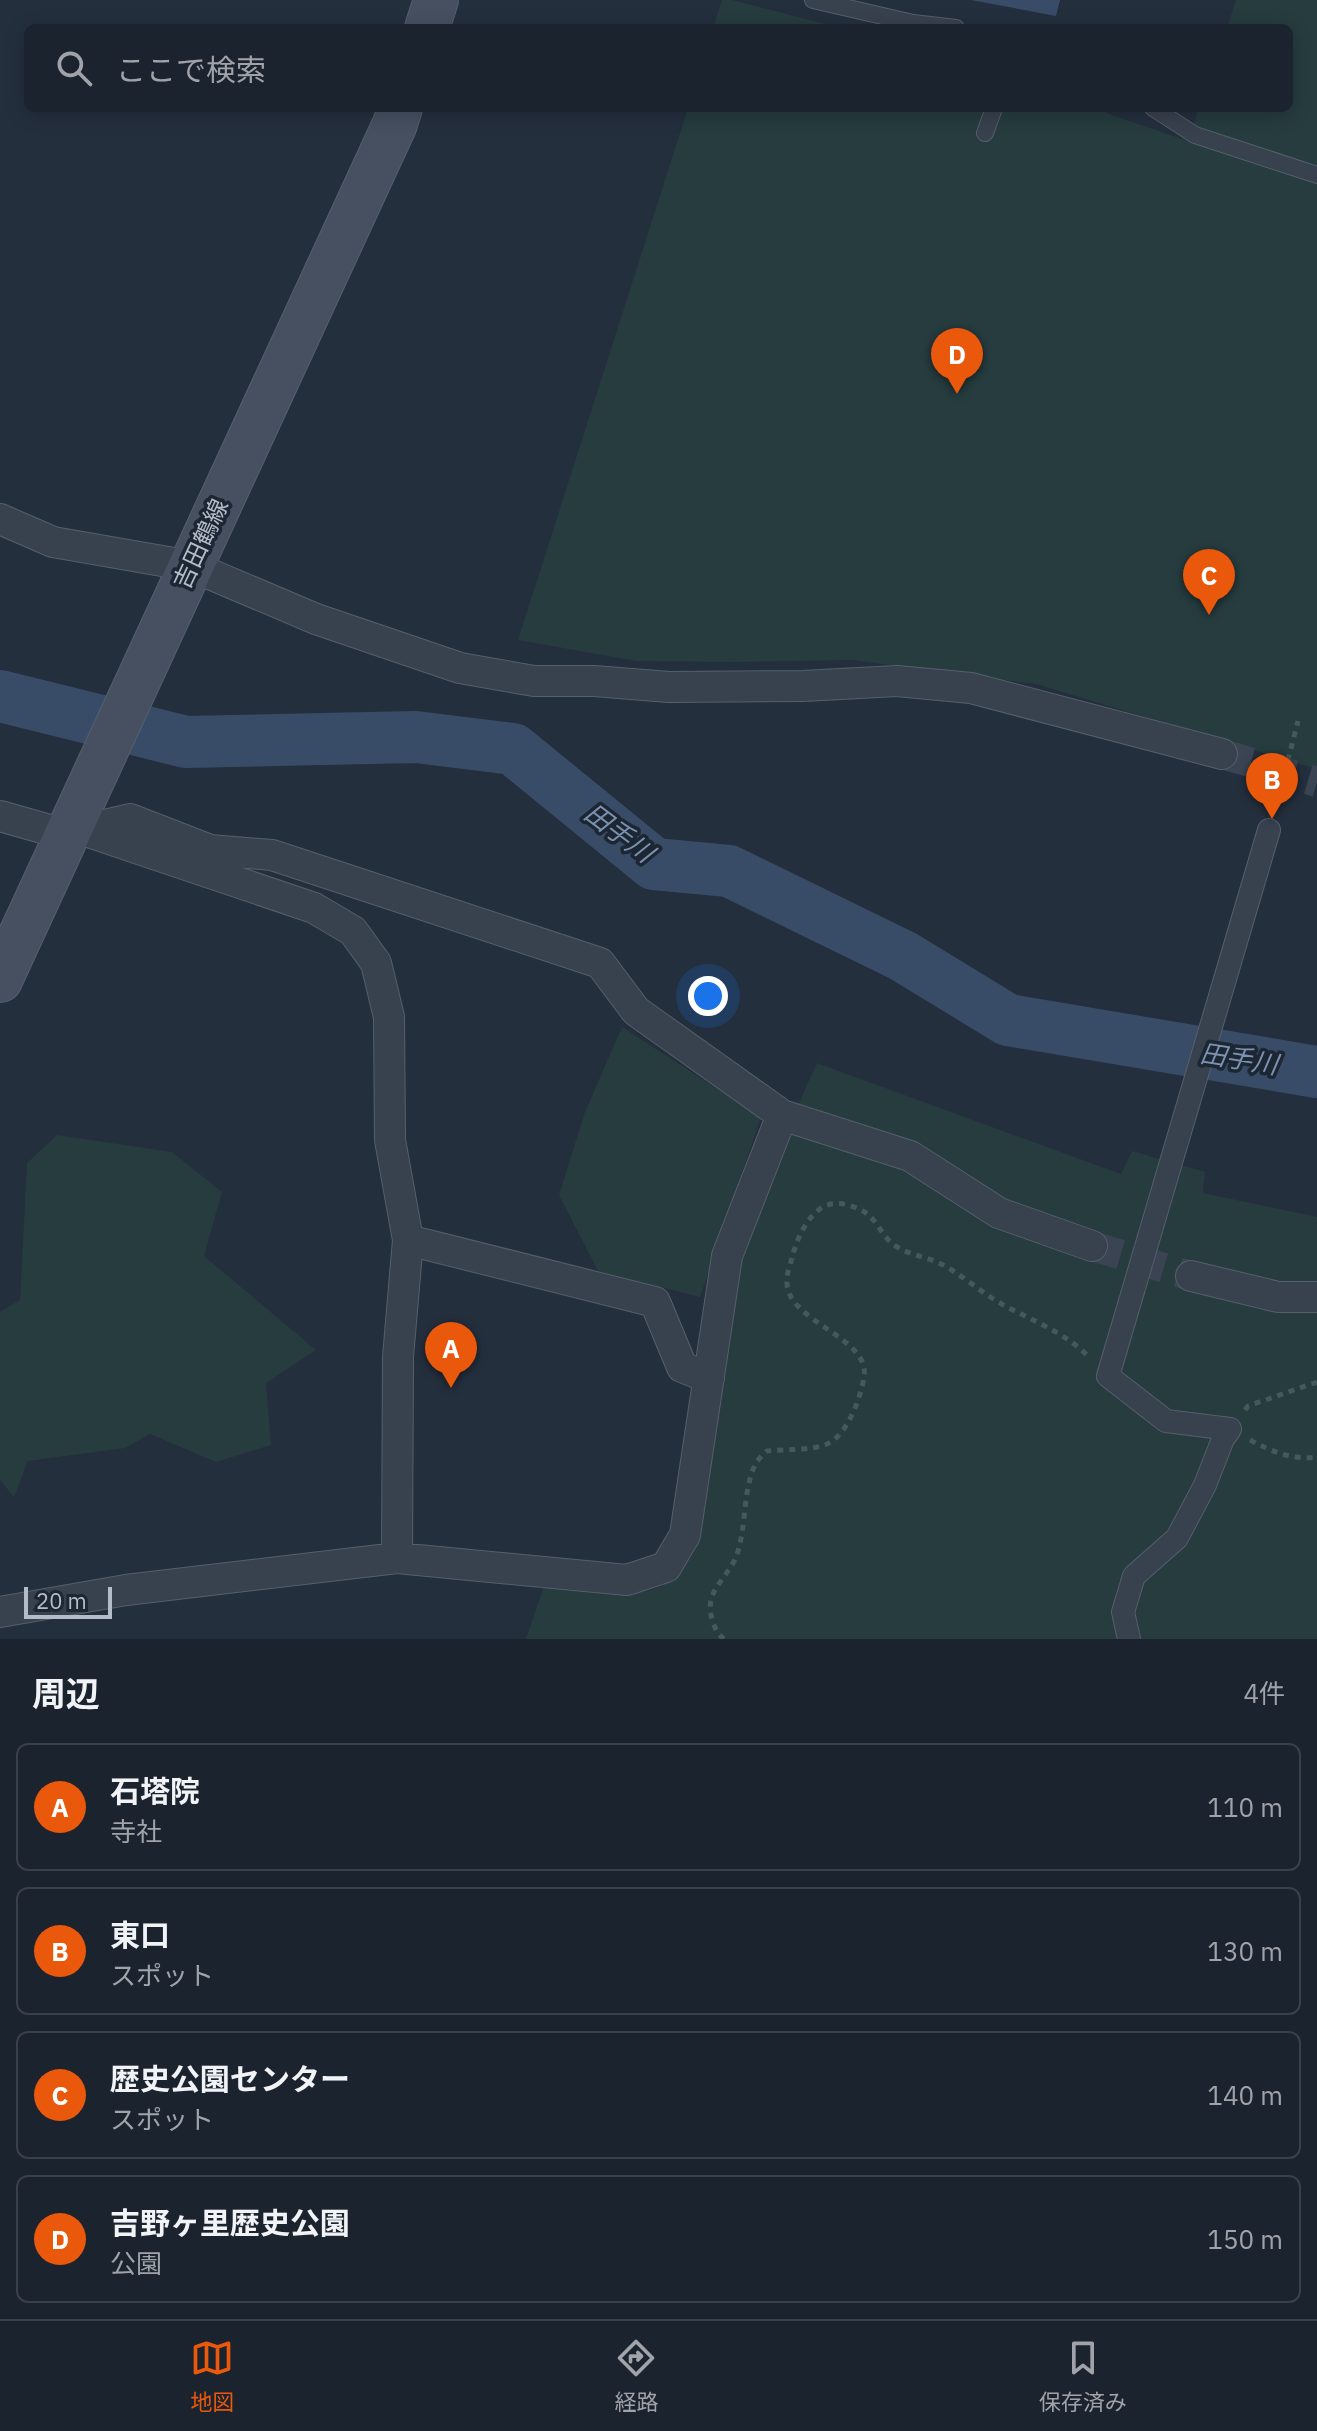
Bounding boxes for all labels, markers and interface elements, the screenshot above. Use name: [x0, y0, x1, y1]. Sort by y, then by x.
search box: [24, 24, 1293, 112]
icon: search: [52, 46, 96, 90]
text: ここで検索: [116, 50, 266, 89]
pin: D: [931, 328, 983, 394]
street label: 吉田鶴線: [165, 493, 235, 594]
pin: C: [1183, 549, 1235, 615]
pin: B: [1246, 753, 1298, 819]
water label: 田手川: [578, 795, 663, 871]
your location: [688, 976, 728, 1016]
water label: 田手川: [1198, 1035, 1283, 1081]
pin: A: [425, 1322, 477, 1388]
scale bar: [24, 1583, 112, 1619]
text: 20 m: [36, 1586, 87, 1615]
text: 周辺: [32, 1671, 100, 1715]
text: 4件: [1243, 1676, 1285, 1710]
text: 石塔院: [110, 1771, 200, 1810]
text: A: [51, 1790, 69, 1824]
text: 110 m: [1207, 1790, 1283, 1824]
text: 寺社: [110, 1814, 162, 1848]
text: 東口: [110, 1915, 170, 1954]
text: B: [51, 1934, 69, 1968]
text: 130 m: [1207, 1934, 1283, 1968]
text: スポット: [110, 1958, 214, 1992]
text: 歴史公園センター: [110, 2059, 350, 2098]
text: C: [52, 2078, 68, 2112]
text: 140 m: [1207, 2078, 1283, 2112]
text: スポット: [110, 2102, 214, 2136]
text: 吉野ヶ里歴史公園: [110, 2203, 350, 2242]
text: D: [51, 2222, 69, 2256]
text: 150 m: [1207, 2222, 1283, 2256]
text: 公園: [110, 2246, 162, 2280]
tab: 地図: [190, 2336, 234, 2416]
tab: 経路: [614, 2336, 659, 2416]
tab: 保存済み: [1039, 2336, 1127, 2416]

